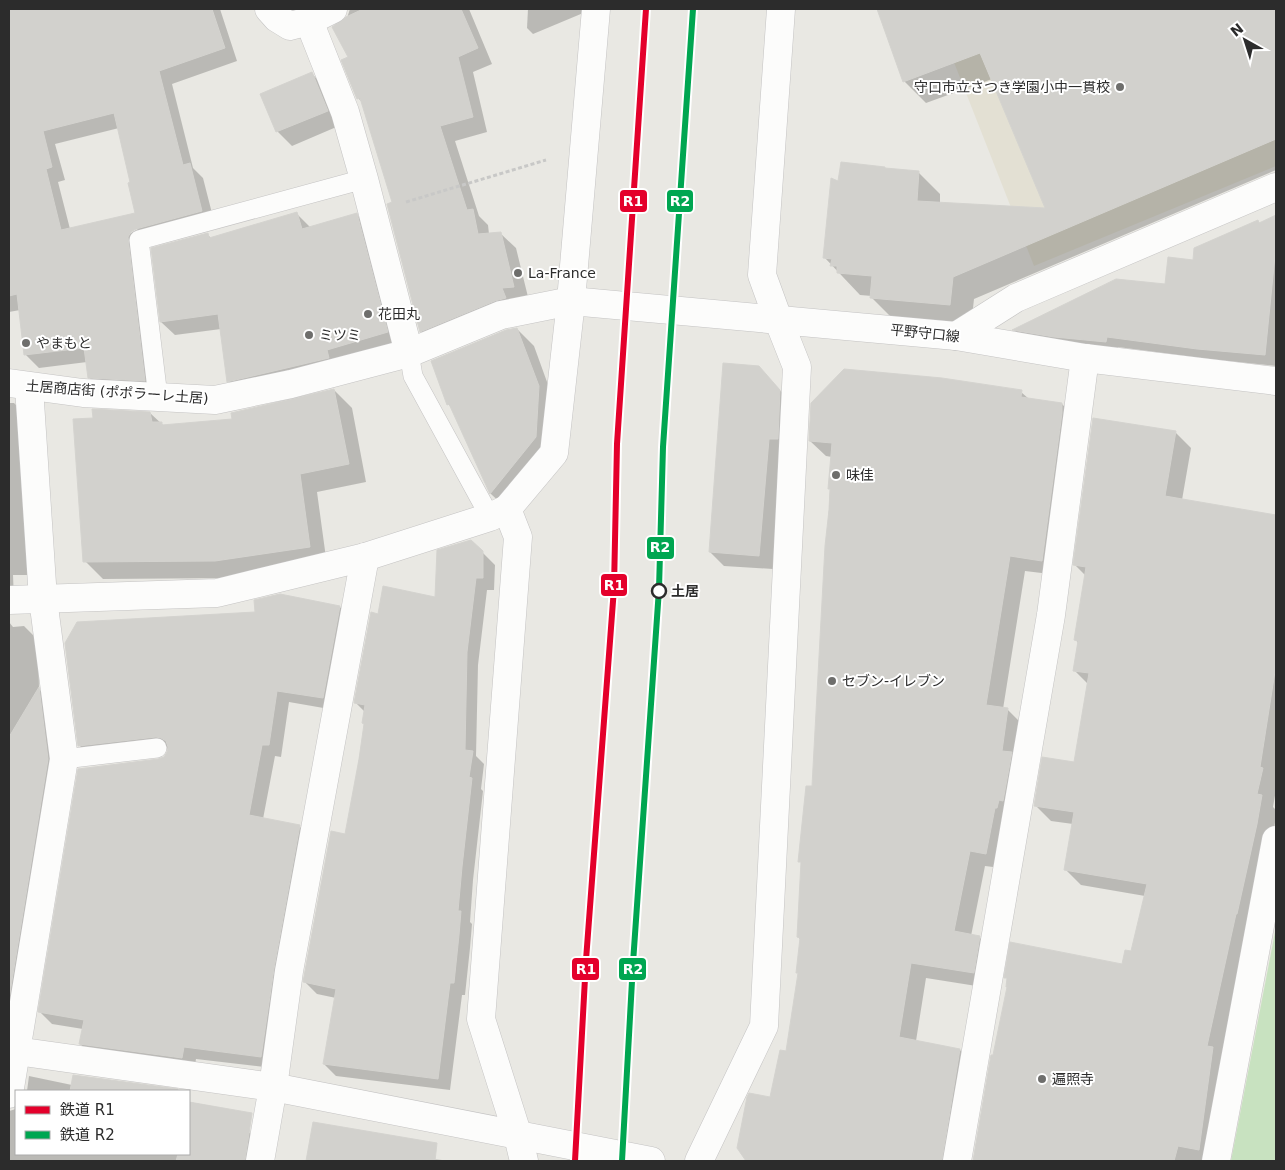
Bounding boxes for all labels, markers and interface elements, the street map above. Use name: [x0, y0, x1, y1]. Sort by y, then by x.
north arrow: [1220, 15, 1270, 65]
text: N: [1227, 20, 1246, 40]
place label: 守口市立さつき学園小中一貫校: [914, 79, 1110, 95]
marker: 守口市立さつき学園小中一貫校: [1114, 81, 1126, 93]
line badge: R1: [619, 189, 648, 213]
line badge: R2: [666, 189, 694, 213]
text: R1: [623, 193, 643, 209]
text: R2: [670, 193, 690, 209]
place label: La-France: [528, 265, 596, 281]
marker: La-France: [512, 267, 524, 279]
place label: 花田丸: [378, 306, 420, 322]
marker: 花田丸: [362, 308, 374, 320]
street label: 平野守口線: [889, 321, 961, 345]
place label: ミツミ: [319, 327, 361, 343]
marker: ミツミ: [303, 329, 315, 341]
place label: やまもと: [36, 335, 92, 351]
marker: やまもと: [20, 337, 32, 349]
street label: 土居商店街 (ポポラーレ土居): [25, 378, 209, 406]
place label: 味佳: [846, 467, 874, 483]
marker: 味佳: [830, 469, 842, 481]
line badge: R2: [646, 536, 675, 560]
text: R2: [650, 539, 670, 555]
line badge: R1: [600, 573, 628, 597]
text: R1: [604, 577, 624, 593]
marker: 土居: [651, 583, 667, 599]
place label: 土居: [671, 583, 699, 599]
place label: セブン-イレブン: [842, 673, 945, 689]
marker: セブン-イレブン: [826, 675, 838, 687]
line badge: R1: [571, 957, 600, 981]
line badge: R2: [618, 957, 647, 981]
text: R1: [576, 961, 596, 977]
text: R2: [623, 961, 643, 977]
place label: 遍照寺: [1052, 1071, 1094, 1087]
marker: 遍照寺: [1036, 1073, 1048, 1085]
legend: [15, 1090, 190, 1155]
text: 鉄道 R1: [60, 1101, 115, 1119]
text: 鉄道 R2: [60, 1126, 115, 1144]

